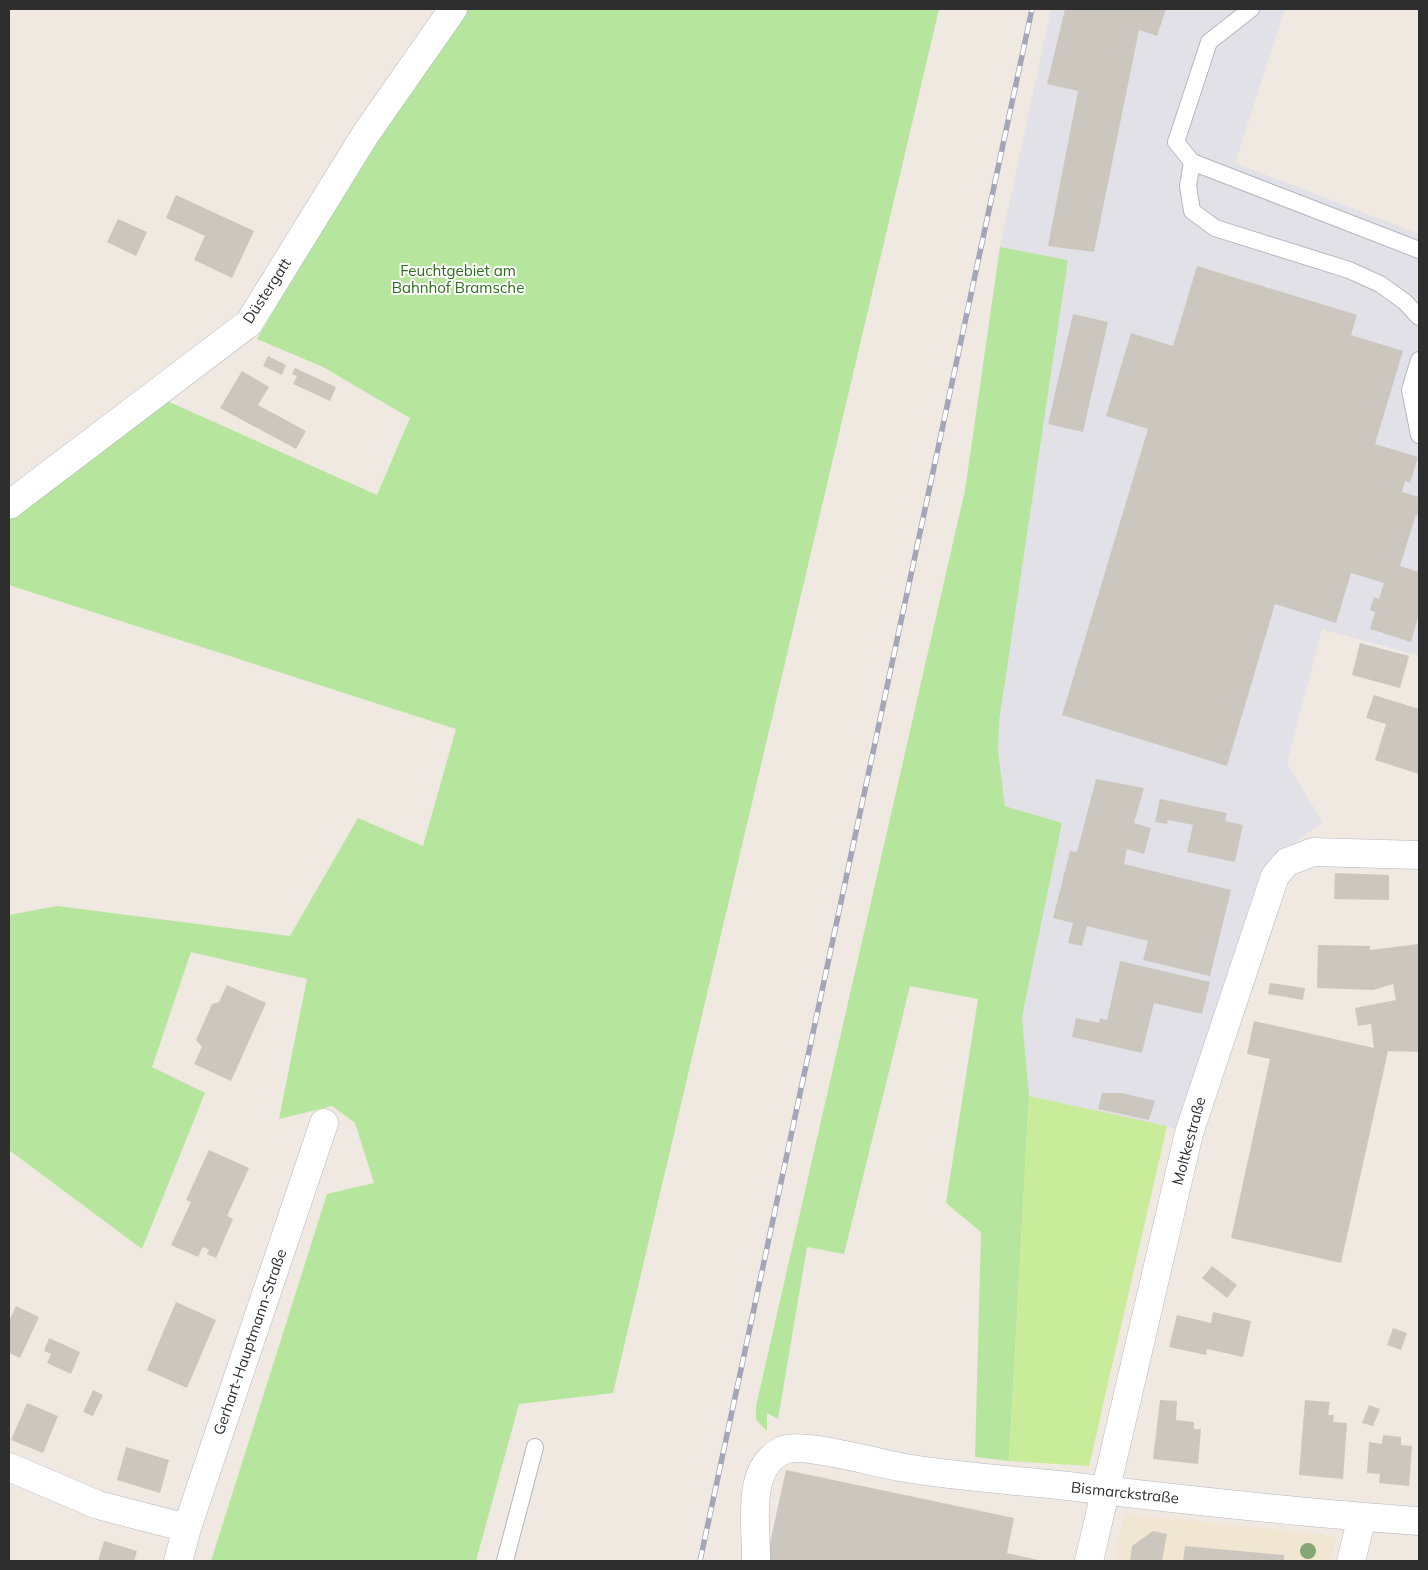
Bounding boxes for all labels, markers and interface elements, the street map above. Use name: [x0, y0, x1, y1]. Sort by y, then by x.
street label: Düstergatt: [238, 254, 295, 327]
park label: Feuchtgebiet am Bahnhof Bramsche: [392, 261, 524, 297]
street label: Moltkestraße: [1168, 1095, 1209, 1187]
street label: Gerhart-Hauptmann-Straße: [209, 1246, 290, 1437]
street label: Bismarckstraße: [1070, 1477, 1180, 1508]

